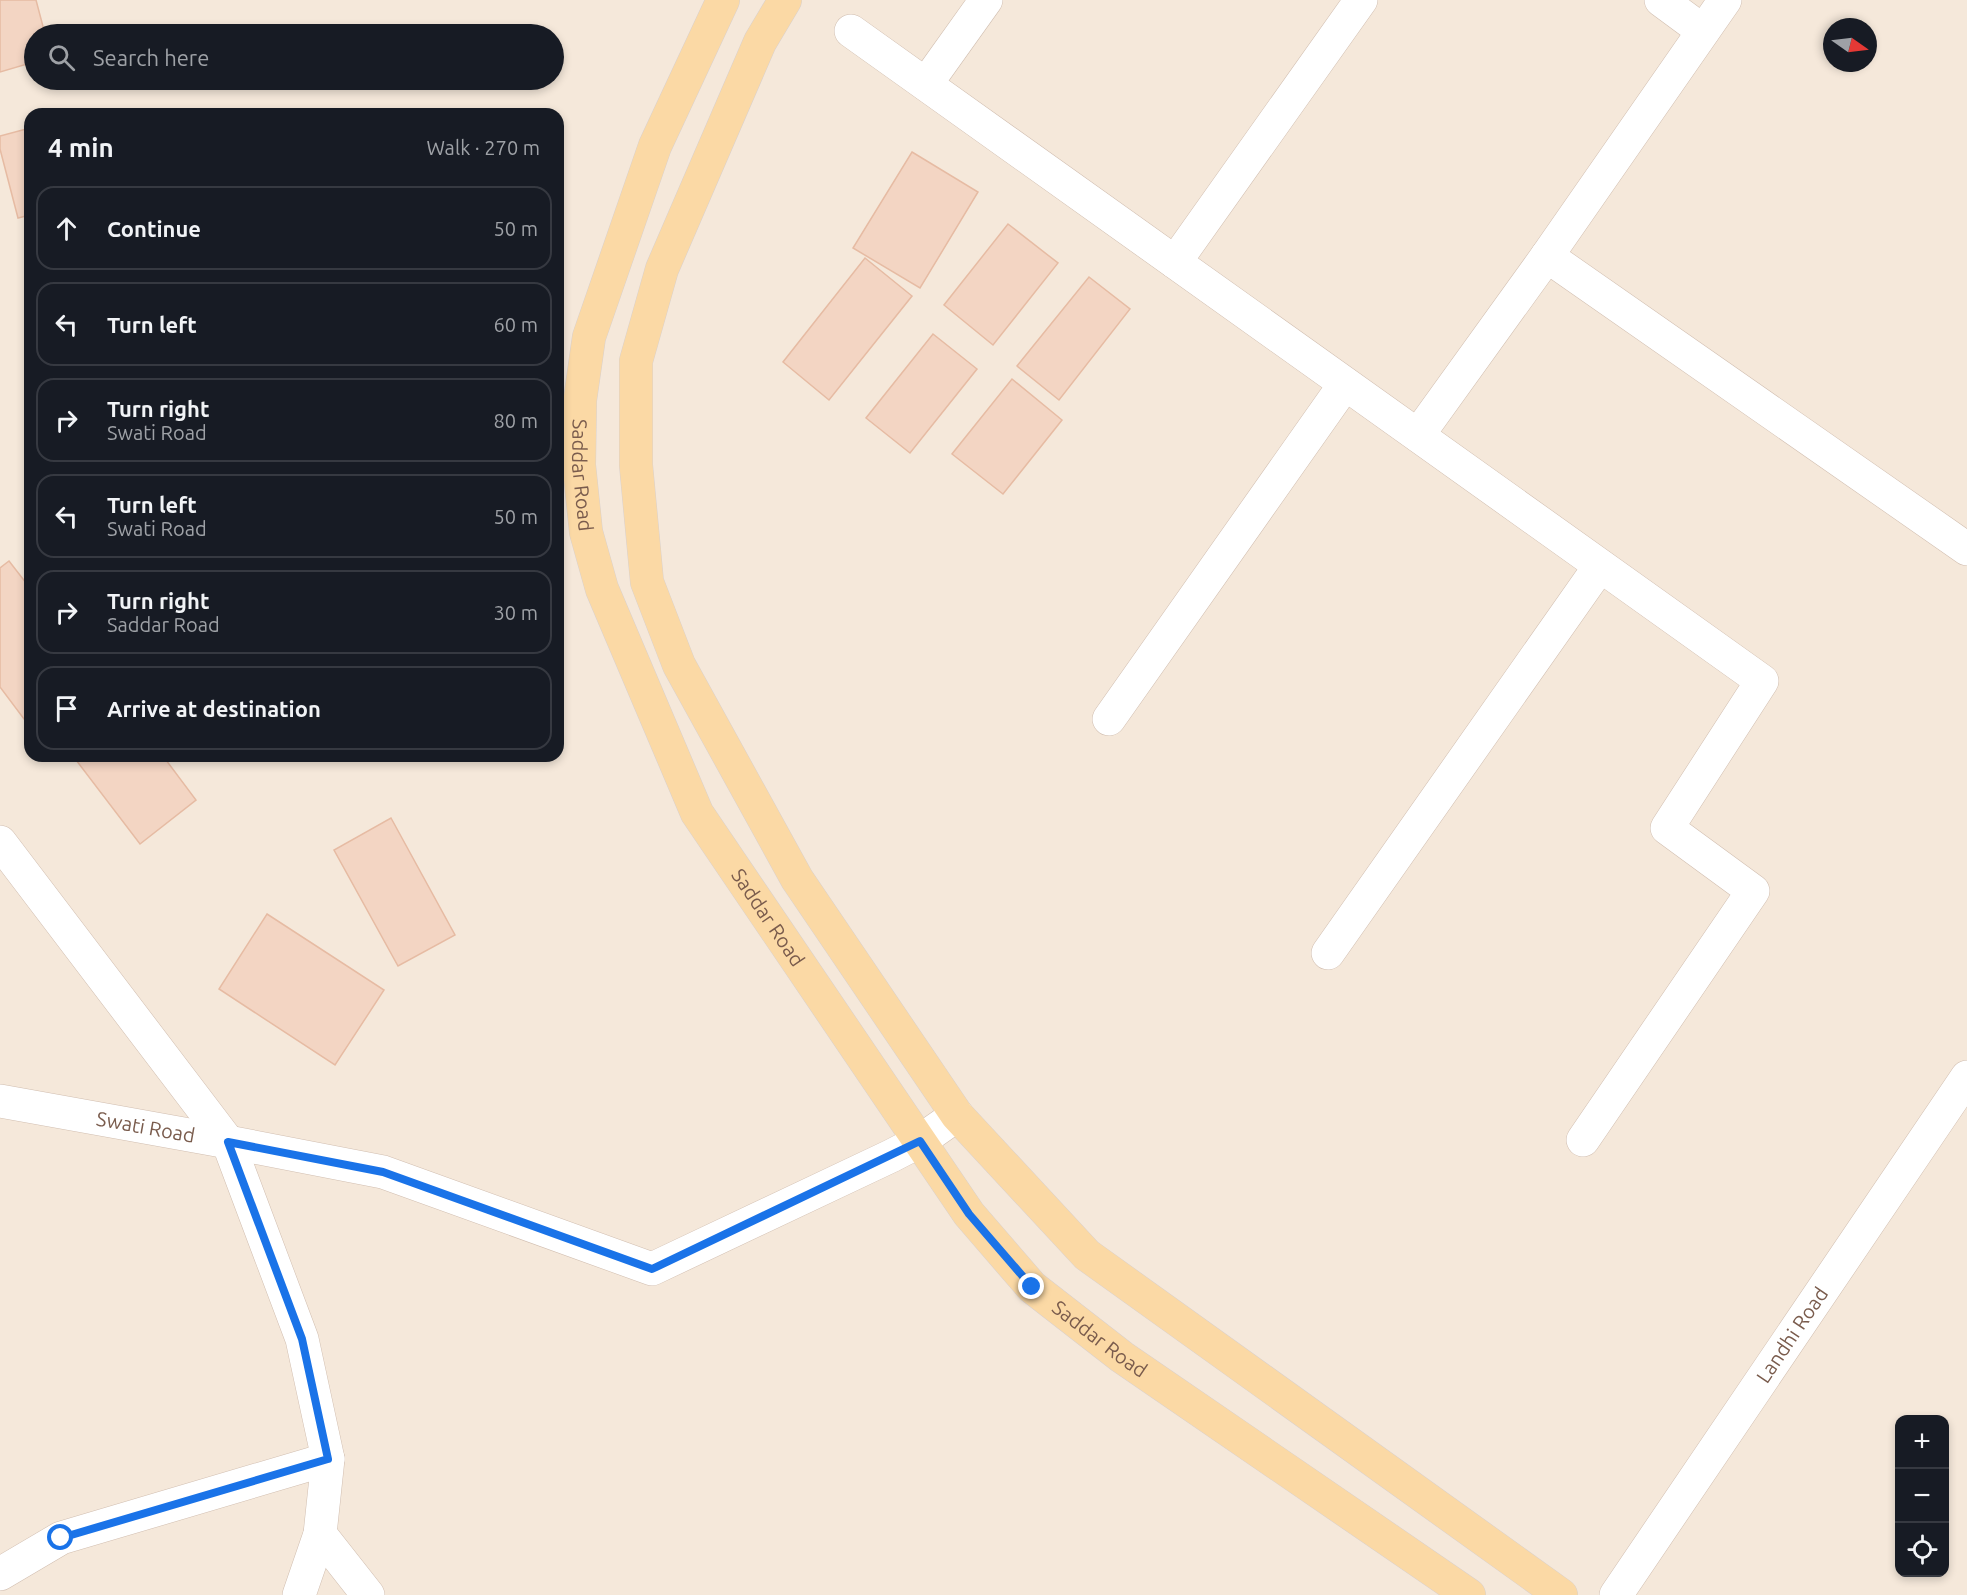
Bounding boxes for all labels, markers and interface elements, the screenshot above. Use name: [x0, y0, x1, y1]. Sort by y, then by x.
north arrow: [1823, 18, 1877, 72]
search box: [24, 24, 564, 90]
icon: search: [45, 41, 78, 74]
text: Search here: [93, 45, 209, 70]
text: 4 min: [48, 133, 114, 162]
text: Walk · 270 m: [427, 136, 540, 159]
icon: ahead: [50, 212, 83, 245]
text: Continue: [107, 216, 201, 241]
text: 50 m: [494, 217, 538, 240]
icon: left: [50, 308, 83, 341]
text: Turn left: [107, 312, 197, 337]
text: 60 m: [494, 313, 538, 336]
text: Turn right: [107, 396, 209, 421]
icon: right: [50, 404, 83, 437]
text: 80 m: [494, 409, 538, 432]
street label: Saddar Road: [568, 419, 598, 532]
text: Swati Road: [107, 421, 207, 444]
text: Turn left: [107, 492, 197, 517]
icon: left: [50, 500, 83, 533]
text: 50 m: [494, 505, 538, 528]
text: Swati Road: [107, 517, 207, 540]
text: Turn right: [107, 588, 209, 613]
icon: right: [50, 596, 83, 629]
text: 30 m: [494, 601, 538, 624]
text: Saddar Road: [107, 613, 220, 636]
icon: arrive: [50, 692, 83, 725]
text: Arrive at destination: [107, 696, 321, 721]
street label: Saddar Road: [727, 864, 809, 970]
street label: Swati Road: [95, 1107, 197, 1147]
route end: [1018, 1273, 1044, 1299]
street label: Landhi Road: [1751, 1283, 1832, 1387]
street label: Saddar Road: [1048, 1295, 1152, 1382]
map controls: [1895, 1415, 1949, 1577]
button: +: [1895, 1415, 1949, 1469]
button: −: [1895, 1469, 1949, 1523]
button: locate: [1895, 1523, 1949, 1577]
route start: [47, 1524, 73, 1550]

